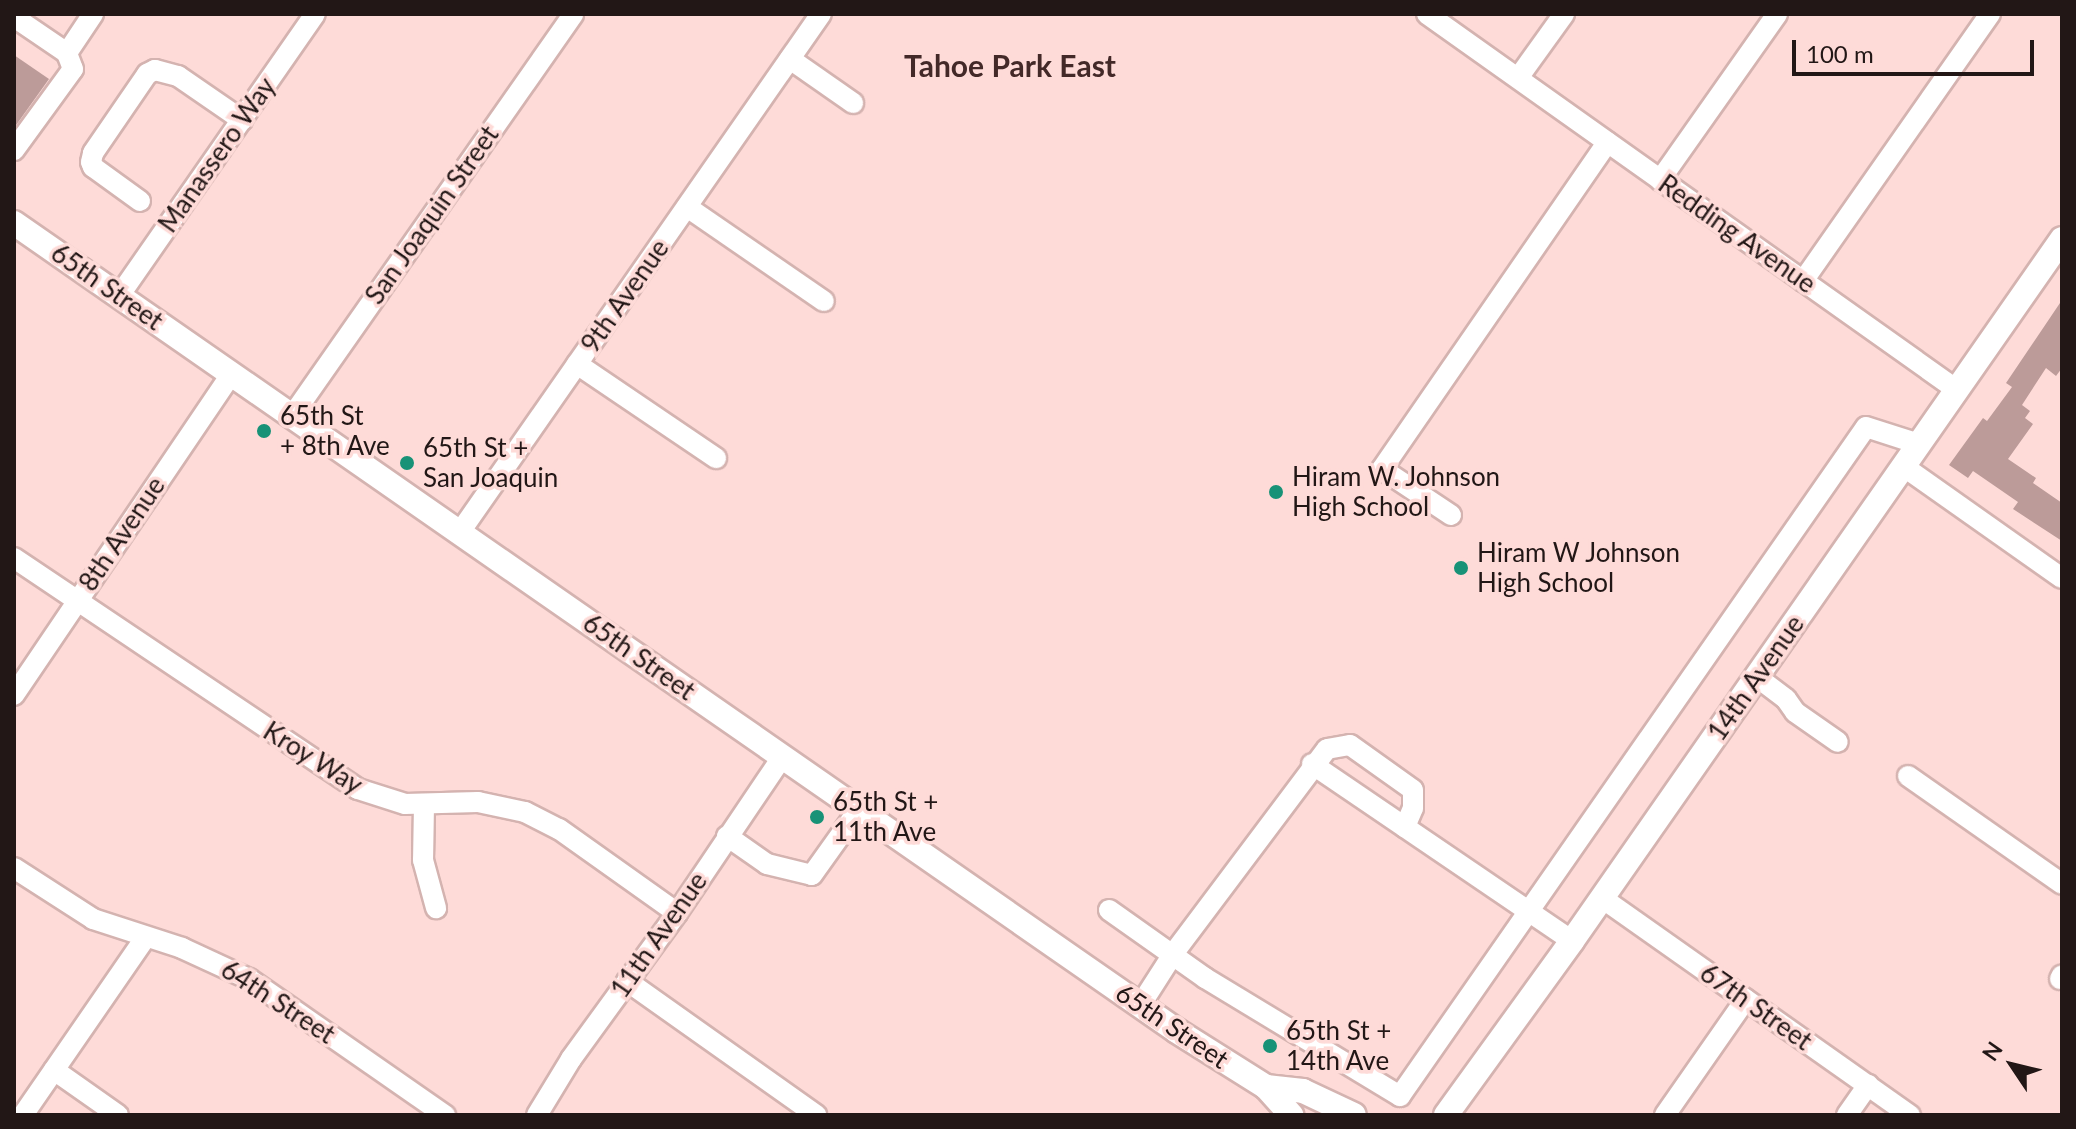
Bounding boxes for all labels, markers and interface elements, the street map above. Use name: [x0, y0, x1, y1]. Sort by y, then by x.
scale bar: [1796, 24, 2038, 74]
text: 100 m: [1806, 39, 1874, 68]
district label: Tahoe Park East: [904, 47, 1116, 83]
street label: Manassero Way: [152, 71, 282, 239]
street label: San Joaquin Street: [359, 120, 505, 310]
street label: Redding Avenue: [1652, 168, 1822, 300]
street label: 9th Avenue: [574, 233, 676, 359]
street label: 65th Street: [45, 237, 169, 337]
place label: 65th St + 8th Ave: [280, 400, 391, 462]
marker: 65th St + 8th Ave: [255, 422, 273, 440]
place label: 65th St + San Joaquin: [423, 432, 559, 494]
marker: 65th St + San Joaquin: [398, 454, 416, 472]
place label: Hiram W. Johnson High School: [1292, 461, 1501, 522]
street label: 8th Avenue: [72, 471, 172, 597]
marker: Hiram W. Johnson High School: [1267, 483, 1285, 501]
place label: Hiram W Johnson High School: [1477, 537, 1681, 598]
marker: Hiram W Johnson High School: [1452, 559, 1470, 577]
street label: 65th Street: [577, 607, 701, 707]
street label: 14th Avenue: [1701, 609, 1811, 747]
street label: Kroy Way: [257, 715, 369, 801]
place label: 65th St + 11th Ave: [833, 786, 938, 848]
marker: 65th St + 11th Ave: [808, 808, 826, 826]
street label: 11th Avenue: [604, 866, 714, 1004]
street label: 64th Street: [215, 954, 341, 1050]
street label: 67th Street: [1694, 957, 1818, 1057]
street label: 65th Street: [1110, 977, 1234, 1075]
place label: 65th St + 14th Ave: [1286, 1015, 1391, 1076]
north arrow: [1972, 1025, 2052, 1105]
text: N: [1976, 1036, 2008, 1066]
marker: 65th St + 14th Ave: [1261, 1037, 1279, 1055]

